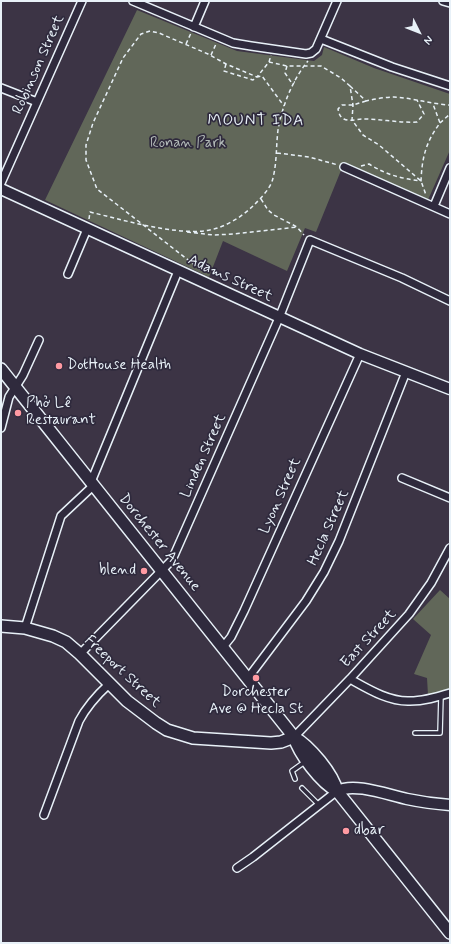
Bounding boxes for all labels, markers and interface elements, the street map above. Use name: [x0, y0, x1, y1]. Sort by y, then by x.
north arrow: [399, 12, 439, 52]
street label: Robinson Street: [9, 13, 69, 117]
text: N: [420, 33, 436, 47]
district label: MOUNT IDA: [207, 112, 305, 132]
park label: Ronan Park: [150, 135, 226, 153]
street label: Adams Street: [185, 252, 275, 306]
place label: DotHouse Health: [67, 357, 171, 375]
marker: DotHouse Health: [54, 361, 64, 371]
place label: Phở Lê Restaurant: [26, 395, 96, 430]
marker: Phở Lê Restaurant: [13, 408, 23, 418]
street label: Linden Street: [177, 411, 231, 501]
street label: Lyon Street: [256, 455, 306, 537]
street label: Hecla Street: [304, 487, 354, 569]
street label: Dorchester Avenue: [114, 491, 204, 595]
place label: blend: [99, 562, 136, 580]
marker: blend: [139, 566, 149, 576]
street label: East Street: [337, 606, 401, 672]
street label: Freeport Street: [80, 632, 164, 712]
marker: Dorchester Ave @ Hecla St: [251, 673, 261, 683]
place label: Dorchester Ave @ Hecla St: [209, 684, 303, 719]
place label: dbar: [354, 822, 384, 840]
marker: dbar: [341, 826, 351, 836]

